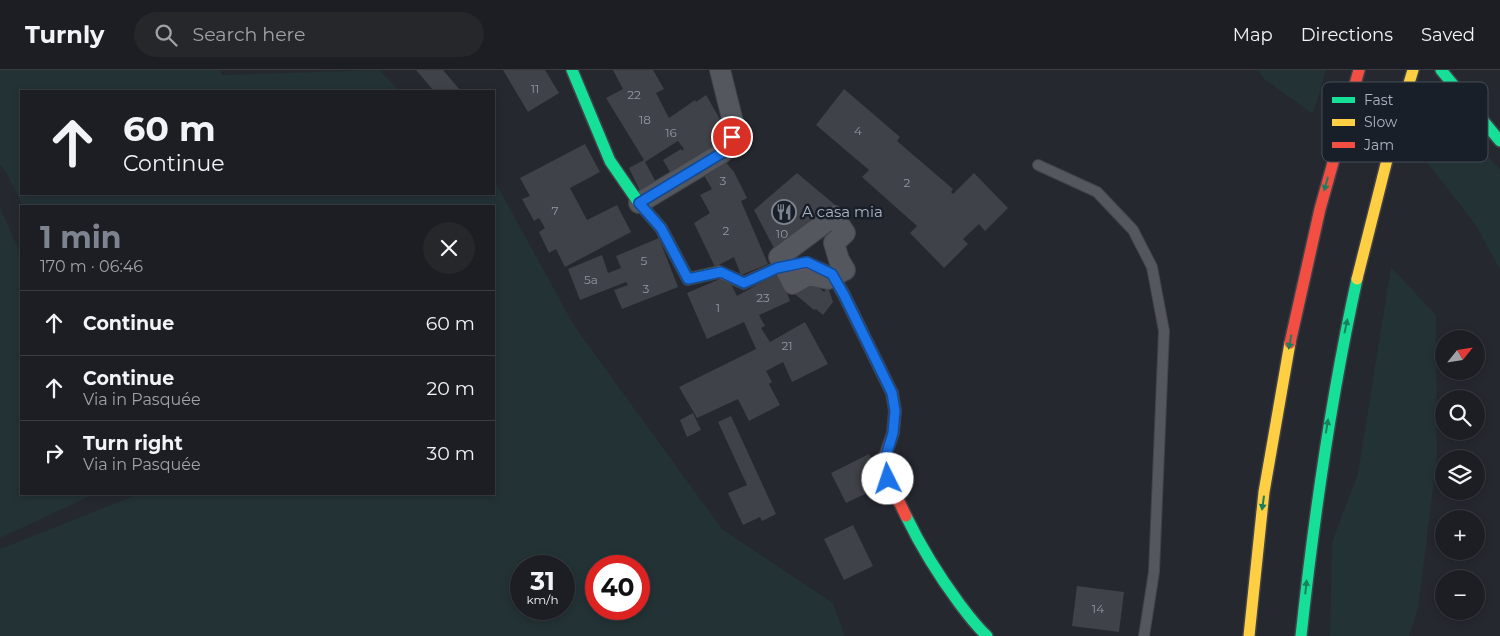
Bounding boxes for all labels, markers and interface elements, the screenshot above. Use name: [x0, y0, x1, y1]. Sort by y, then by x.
search box: [134, 12, 484, 57]
text: Turnly: [25, 20, 104, 49]
icon: search: [152, 21, 180, 49]
text: Search here: [192, 23, 305, 46]
text: Map: [1233, 24, 1273, 46]
text: Directions: [1301, 24, 1393, 46]
text: Saved: [1421, 24, 1475, 46]
house number: 11: [531, 81, 539, 96]
legend: [1322, 82, 1488, 162]
house number: 22: [627, 87, 641, 102]
text: Fast: [1364, 91, 1394, 109]
text: 60 m: [123, 107, 216, 150]
icon: ahead: [40, 110, 105, 175]
house number: 18: [639, 112, 651, 127]
text: Slow: [1364, 113, 1398, 131]
pin: [711, 116, 753, 158]
icon: arrive: [718, 123, 746, 151]
house number: 4: [854, 123, 862, 138]
house number: 16: [665, 125, 677, 140]
text: Jam: [1363, 136, 1394, 154]
text: Continue: [123, 150, 225, 177]
house number: 3: [720, 173, 727, 188]
house number: 2: [904, 175, 911, 190]
one-way arrow: [1322, 177, 1330, 192]
restaurant icon: A casa mia: [771, 199, 797, 225]
place label: A casa mia: [802, 202, 883, 221]
house number: 7: [551, 203, 559, 218]
text: 1 min: [40, 219, 121, 256]
button: close: [423, 222, 475, 274]
house number: 2: [723, 223, 730, 238]
house number: 10: [776, 226, 788, 241]
house number: 5: [641, 253, 648, 268]
text: 170 m · 06:46: [40, 257, 143, 276]
house number: 5a: [584, 272, 598, 287]
house number: 3: [643, 281, 650, 296]
house number: 23: [756, 290, 770, 305]
house number: 1: [716, 300, 720, 315]
icon: ahead: [40, 309, 68, 337]
text: Continue: [83, 312, 174, 335]
text: 60 m: [426, 312, 475, 335]
one-way arrow: [1342, 319, 1350, 334]
north arrow: [1435, 330, 1485, 380]
map controls: [1435, 330, 1485, 620]
one-way arrow: [1285, 335, 1293, 351]
house number: 21: [781, 338, 793, 353]
text: Continue: [83, 367, 174, 390]
icon: ahead: [40, 374, 68, 402]
text: 20 m: [427, 377, 475, 400]
text: Via in Pasquée: [83, 390, 201, 409]
button: search: [1435, 390, 1485, 440]
one-way arrow: [1324, 418, 1332, 434]
text: Turn right: [83, 432, 183, 455]
icon: right: [40, 439, 68, 467]
text: 30 m: [427, 442, 475, 465]
button: layers: [1435, 450, 1485, 500]
position arrow: [861, 452, 913, 504]
text: Via in Pasquée: [83, 455, 201, 474]
one-way arrow: [1259, 495, 1267, 511]
button: +: [1435, 510, 1485, 560]
speed limit sign: 40: [585, 555, 650, 620]
text: 31: [530, 566, 555, 596]
button: −: [1435, 570, 1485, 620]
one-way arrow: [1302, 579, 1310, 595]
text: km/h: [526, 592, 559, 607]
house number: 14: [1092, 601, 1104, 616]

